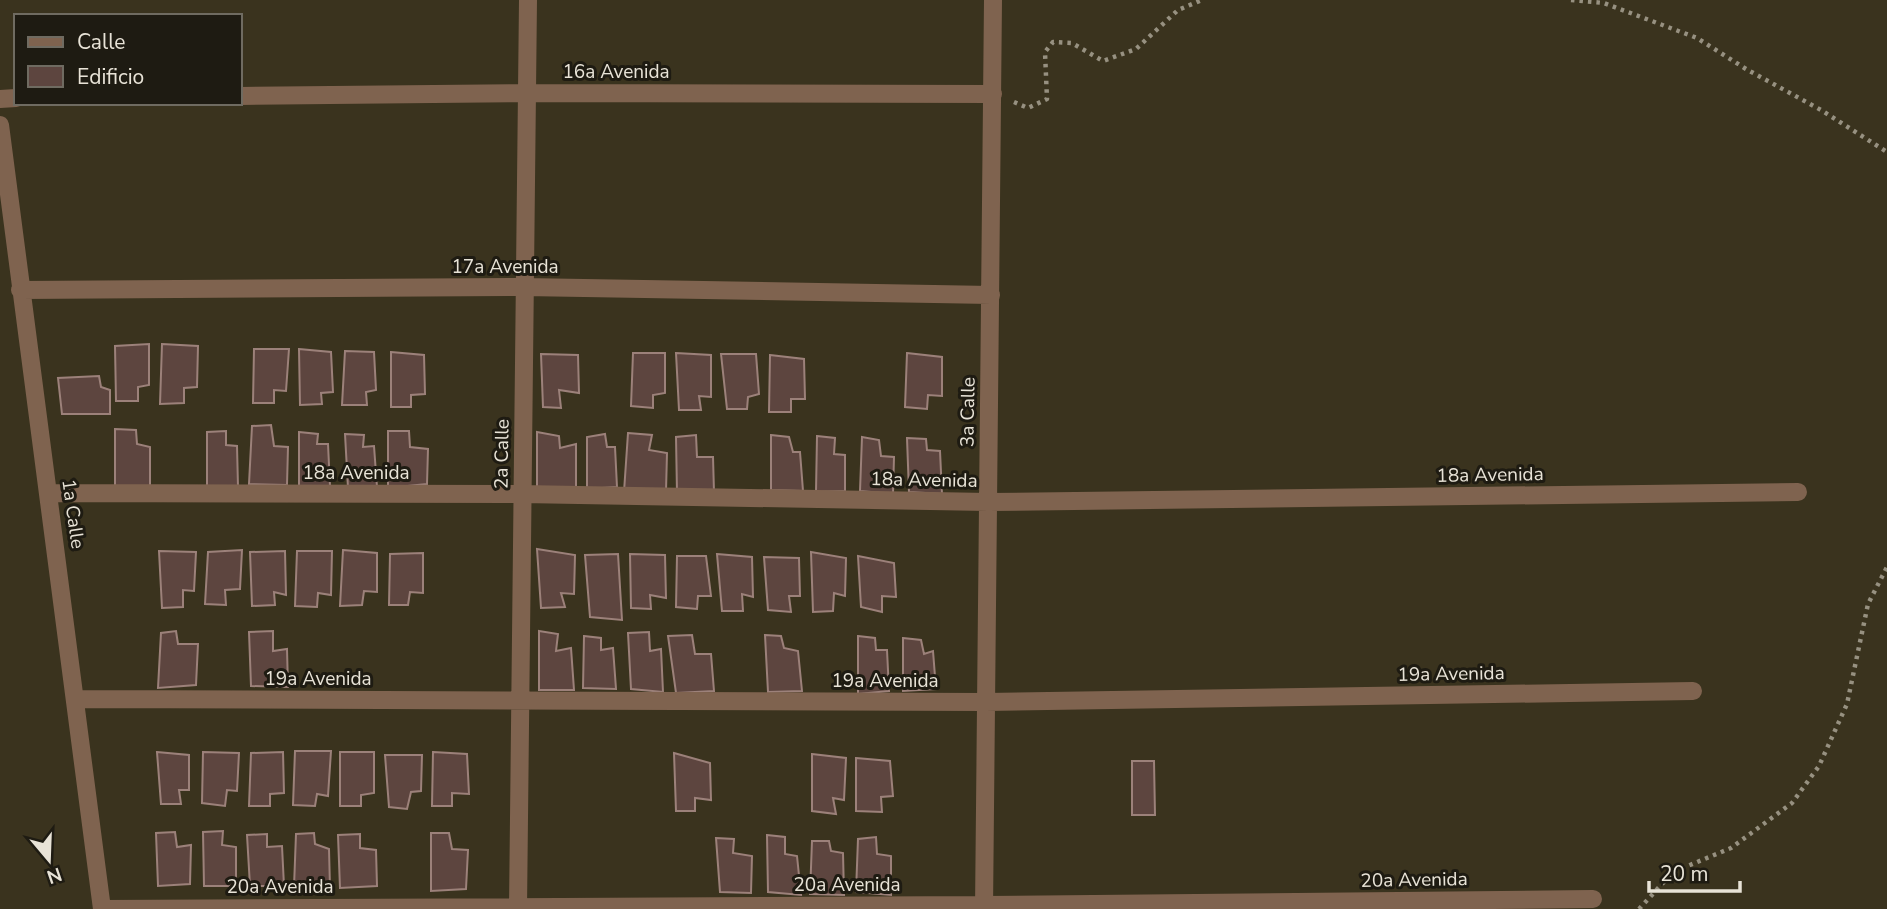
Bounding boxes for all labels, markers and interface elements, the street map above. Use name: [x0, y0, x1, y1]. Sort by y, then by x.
legend: [14, 14, 242, 105]
text: Calle: [77, 28, 125, 56]
street label: 16a Avenida: [562, 59, 670, 85]
text: Edificio: [77, 63, 144, 91]
street label: 17a Avenida: [451, 254, 559, 280]
street label: 3a Calle: [954, 377, 982, 447]
street label: 2a Calle: [488, 419, 516, 489]
street label: 18a Avenida: [302, 460, 410, 486]
street label: 18a Avenida: [1436, 461, 1544, 489]
street label: 18a Avenida: [870, 466, 978, 494]
street label: 1a Calle: [55, 477, 91, 551]
street label: 19a Avenida: [1397, 660, 1505, 688]
street label: 19a Avenida: [264, 666, 372, 692]
street label: 19a Avenida: [831, 668, 939, 694]
north arrow: [14, 825, 84, 895]
scale bar: [1649, 850, 1740, 894]
text: 20 m: [1660, 860, 1709, 888]
text: N: [43, 861, 65, 890]
street label: 20a Avenida: [1360, 866, 1468, 894]
street label: 20a Avenida: [793, 872, 901, 898]
street label: 20a Avenida: [226, 874, 334, 900]

